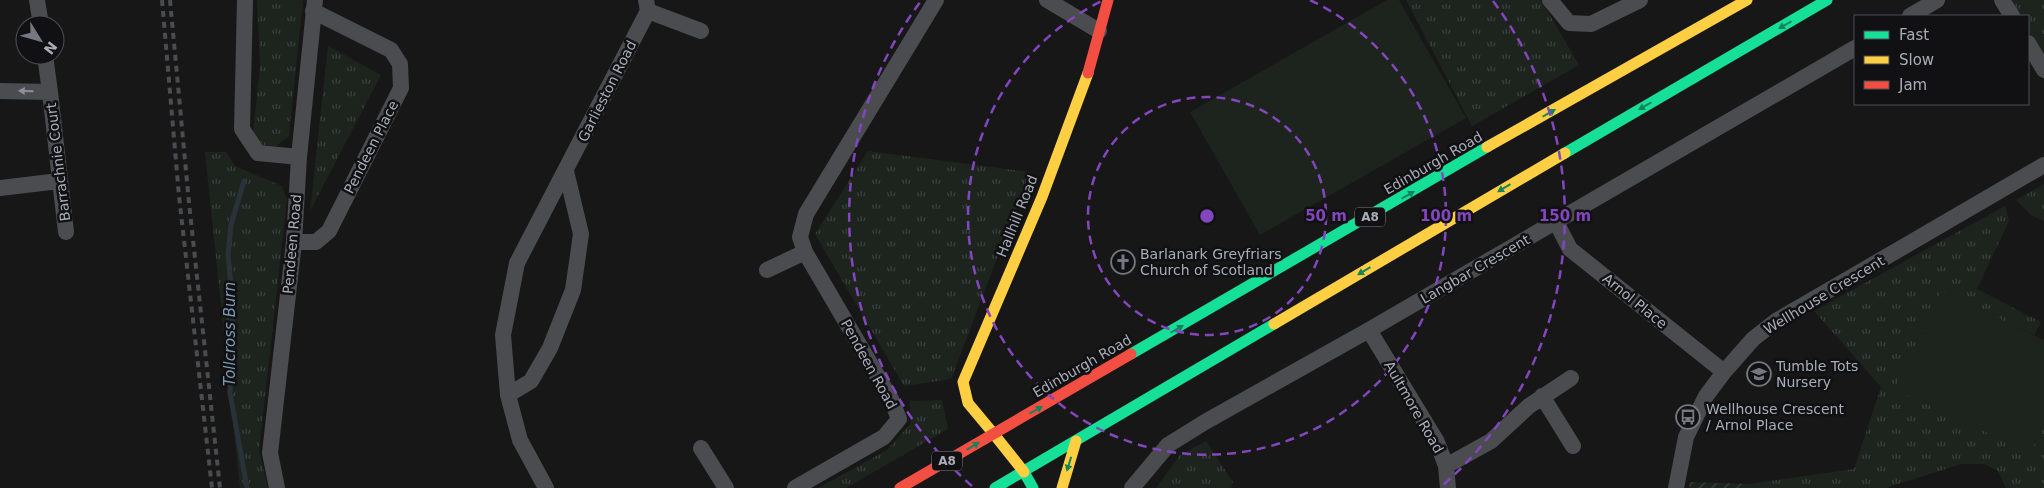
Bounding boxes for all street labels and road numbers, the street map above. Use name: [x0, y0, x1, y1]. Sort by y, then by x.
street label: Garlieston Road: [575, 38, 639, 144]
street label: Pendeen Place: [341, 98, 401, 196]
street label: Barrachnie Court: [43, 102, 73, 222]
street label: Edinburgh Road: [1381, 128, 1485, 198]
street label: Hallhill Road: [993, 173, 1041, 259]
street label: Pendeen Road: [280, 193, 304, 295]
road number: A8: [1355, 208, 1385, 226]
street label: Langbar Crescent: [1417, 231, 1533, 307]
street label: Wellhouse Crescent: [1761, 252, 1888, 337]
street label: Arnol Place: [1600, 270, 1670, 332]
street label: Pendeen Road: [838, 316, 900, 412]
street label: Edinburgh Road: [1030, 331, 1134, 401]
street label: Aultmore Road: [1381, 358, 1447, 456]
road number: A8: [932, 452, 962, 471]

